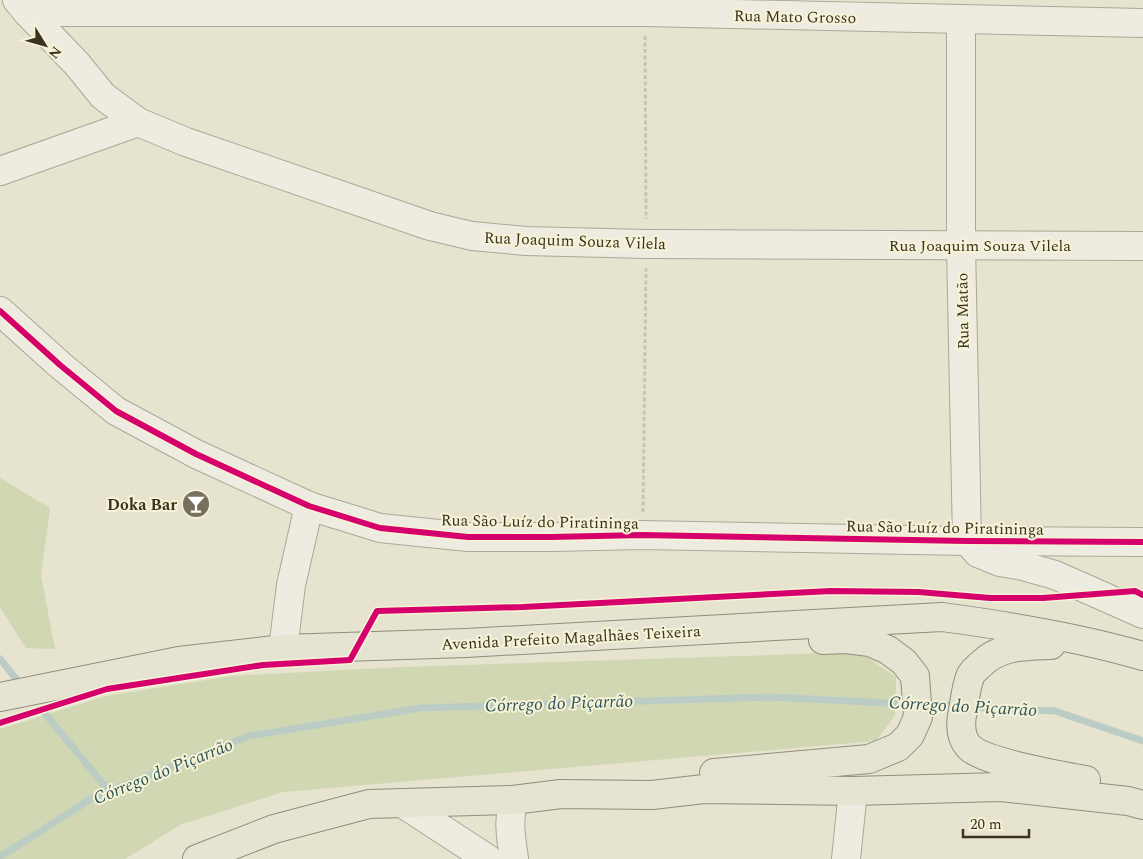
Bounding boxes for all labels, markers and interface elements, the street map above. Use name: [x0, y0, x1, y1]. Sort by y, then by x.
street label: Rua Mato Grosso: [734, 4, 856, 30]
north arrow: [20, 20, 70, 70]
text: N: [43, 42, 67, 63]
street label: Rua Joaquim Souza Vilela: [483, 226, 667, 256]
street label: Rua Joaquim Souza Vilela: [889, 234, 1071, 258]
street label: Rua Matão: [950, 272, 976, 350]
bar icon: Doka Bar: [181, 489, 211, 519]
place label: Doka Bar: [107, 493, 177, 517]
street label: Rua São Luíz do Piratininga: [441, 508, 639, 536]
street label: Rua São Luíz do Piratininga: [846, 514, 1044, 542]
street label: Avenida Prefeito Magalhães Teixeira: [441, 619, 702, 657]
water label: Córrego do Piçarrão: [484, 687, 634, 720]
water label: Córrego do Piçarrão: [888, 689, 1038, 724]
water label: Córrego do Piçarrão: [89, 731, 237, 812]
scale bar: [963, 806, 1029, 838]
text: 20 m: [970, 813, 1002, 836]

